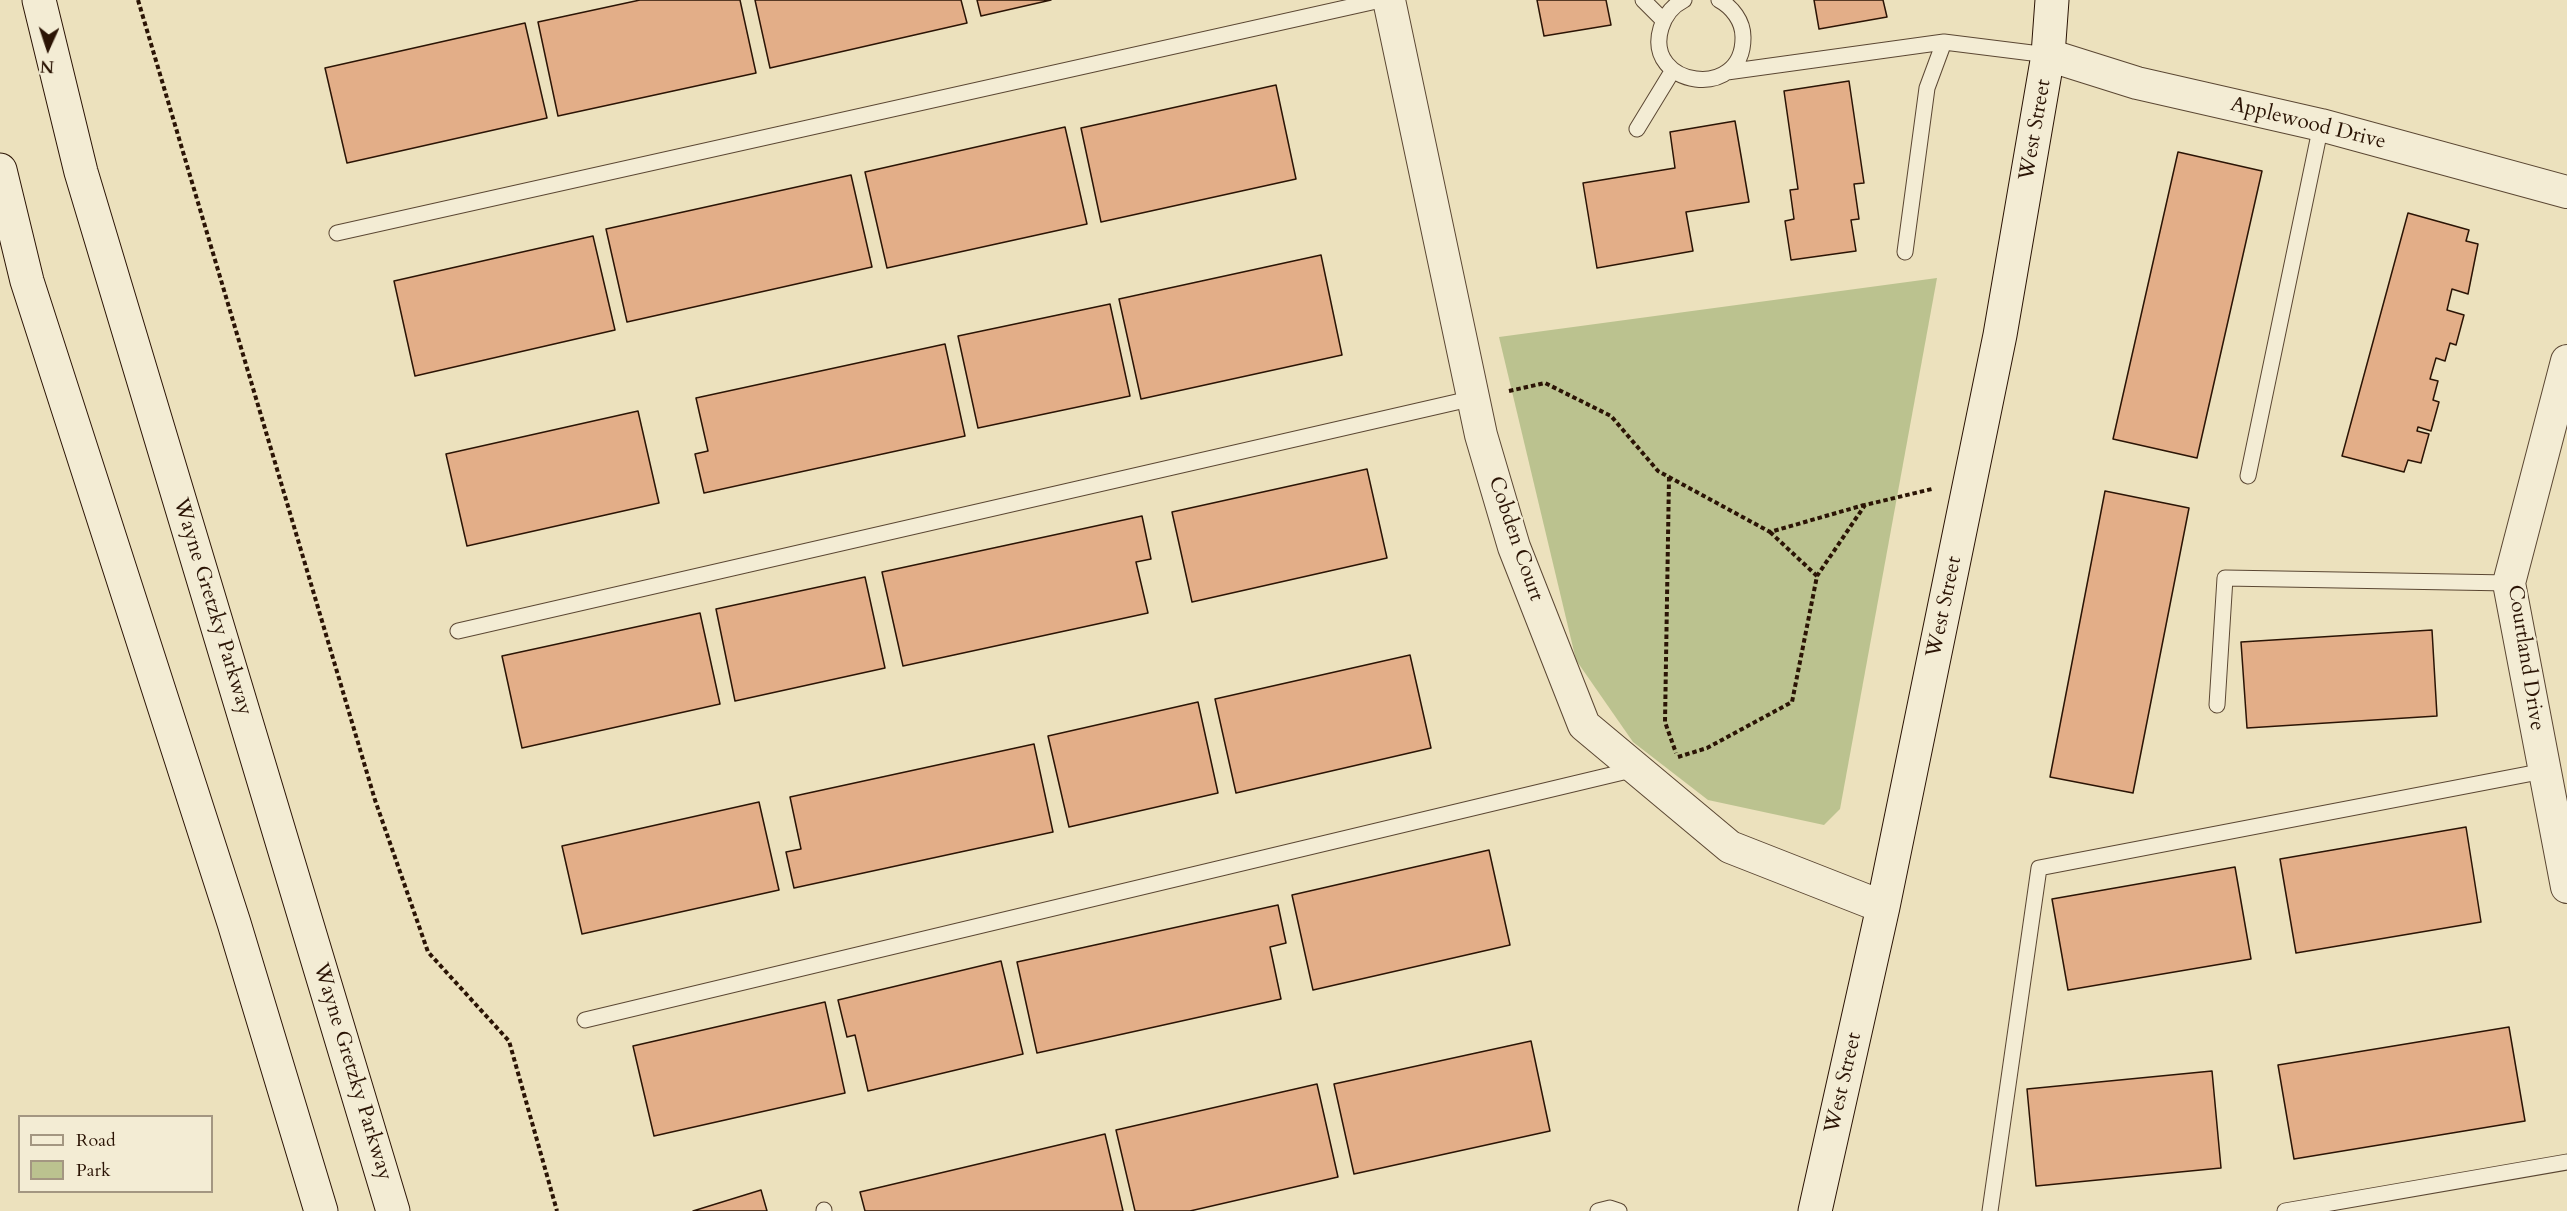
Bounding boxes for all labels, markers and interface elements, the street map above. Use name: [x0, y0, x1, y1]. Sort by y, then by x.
north arrow: [18, 18, 78, 78]
text: N: [40, 55, 55, 77]
street label: West Street: [2015, 77, 2057, 183]
street label: Applewood Drive: [2228, 93, 2388, 155]
street label: Cobden Court: [1482, 473, 1548, 605]
street label: Wayne Gretzky Parkway: [167, 495, 257, 719]
street label: West Street: [1922, 554, 1968, 660]
street label: Courtland Drive: [2501, 583, 2549, 733]
street label: Wayne Gretzky Parkway: [307, 960, 397, 1184]
street label: West Street: [1820, 1030, 1868, 1136]
legend: [18, 1115, 213, 1193]
text: Road: [76, 1128, 116, 1153]
text: Park: [76, 1158, 111, 1183]

